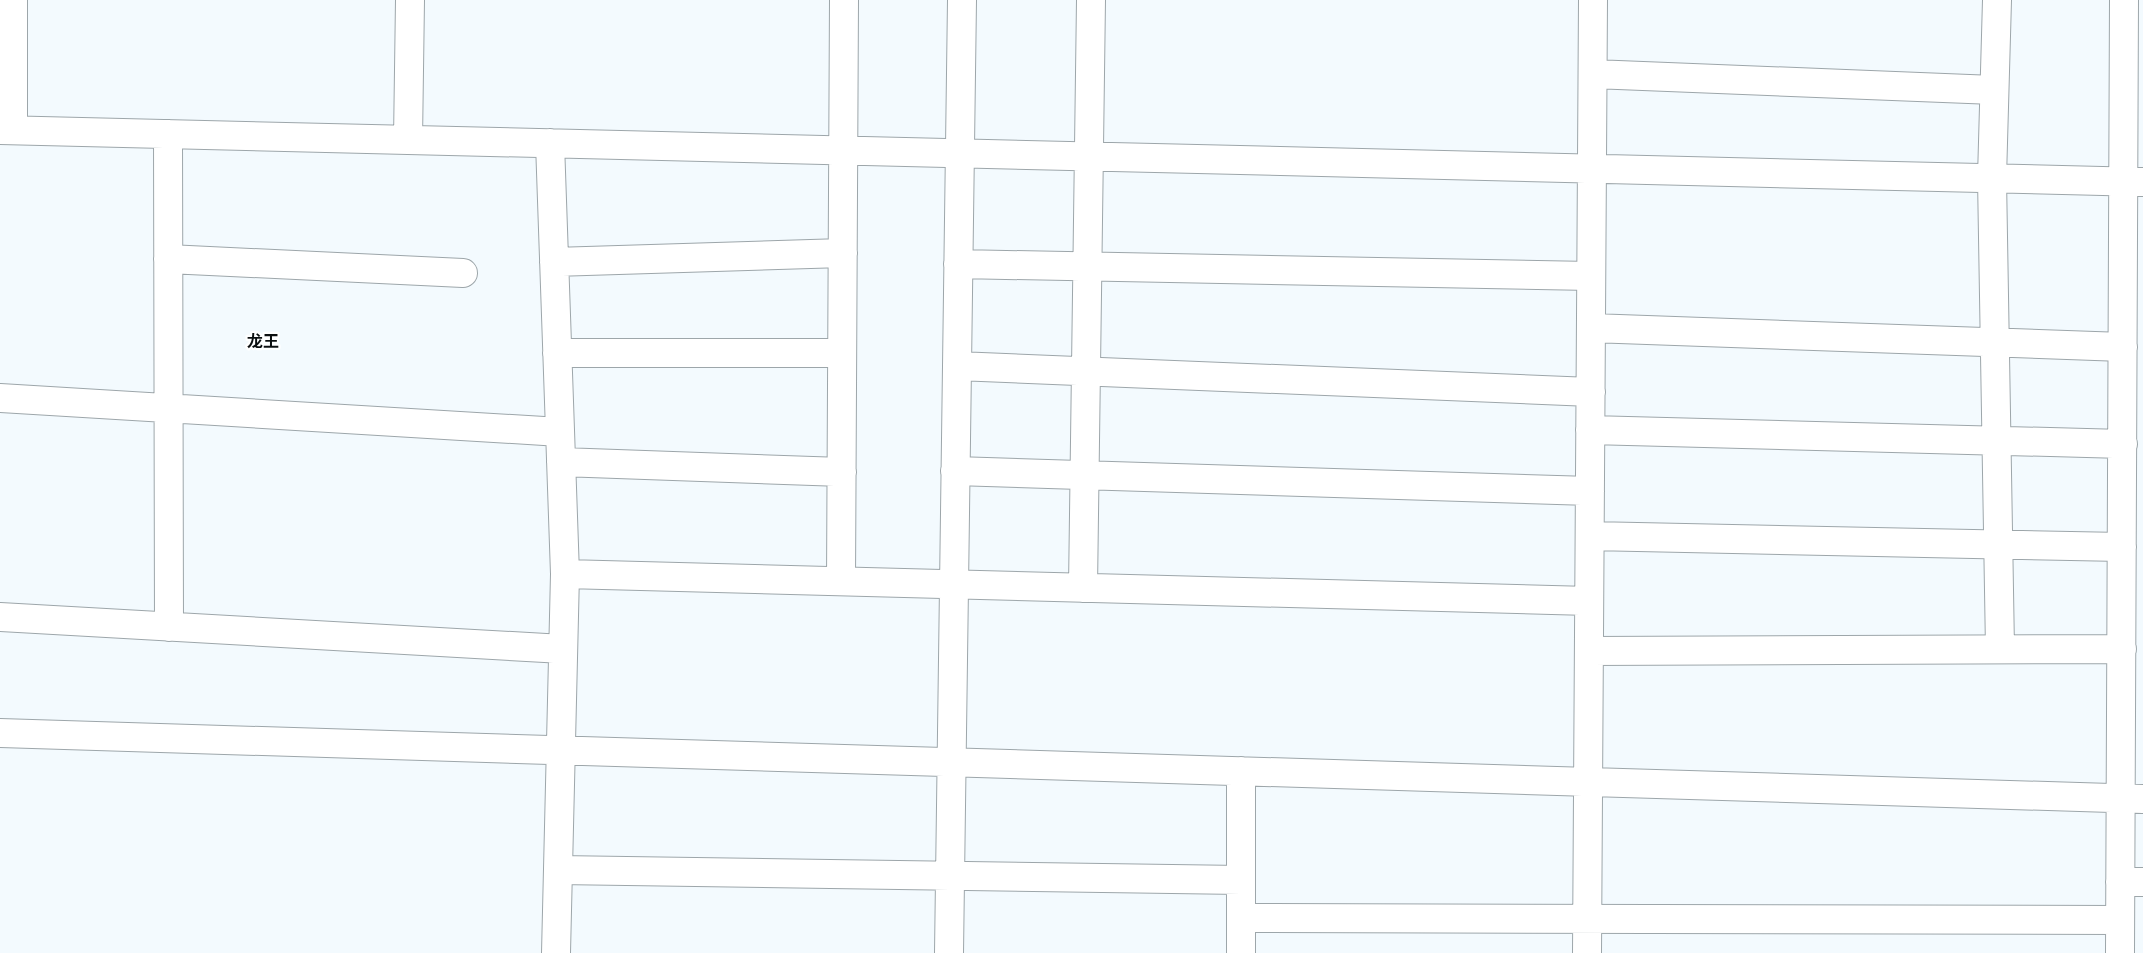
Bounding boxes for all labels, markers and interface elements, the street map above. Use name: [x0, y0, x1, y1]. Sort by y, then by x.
district label: 龙王: [247, 331, 279, 351]

